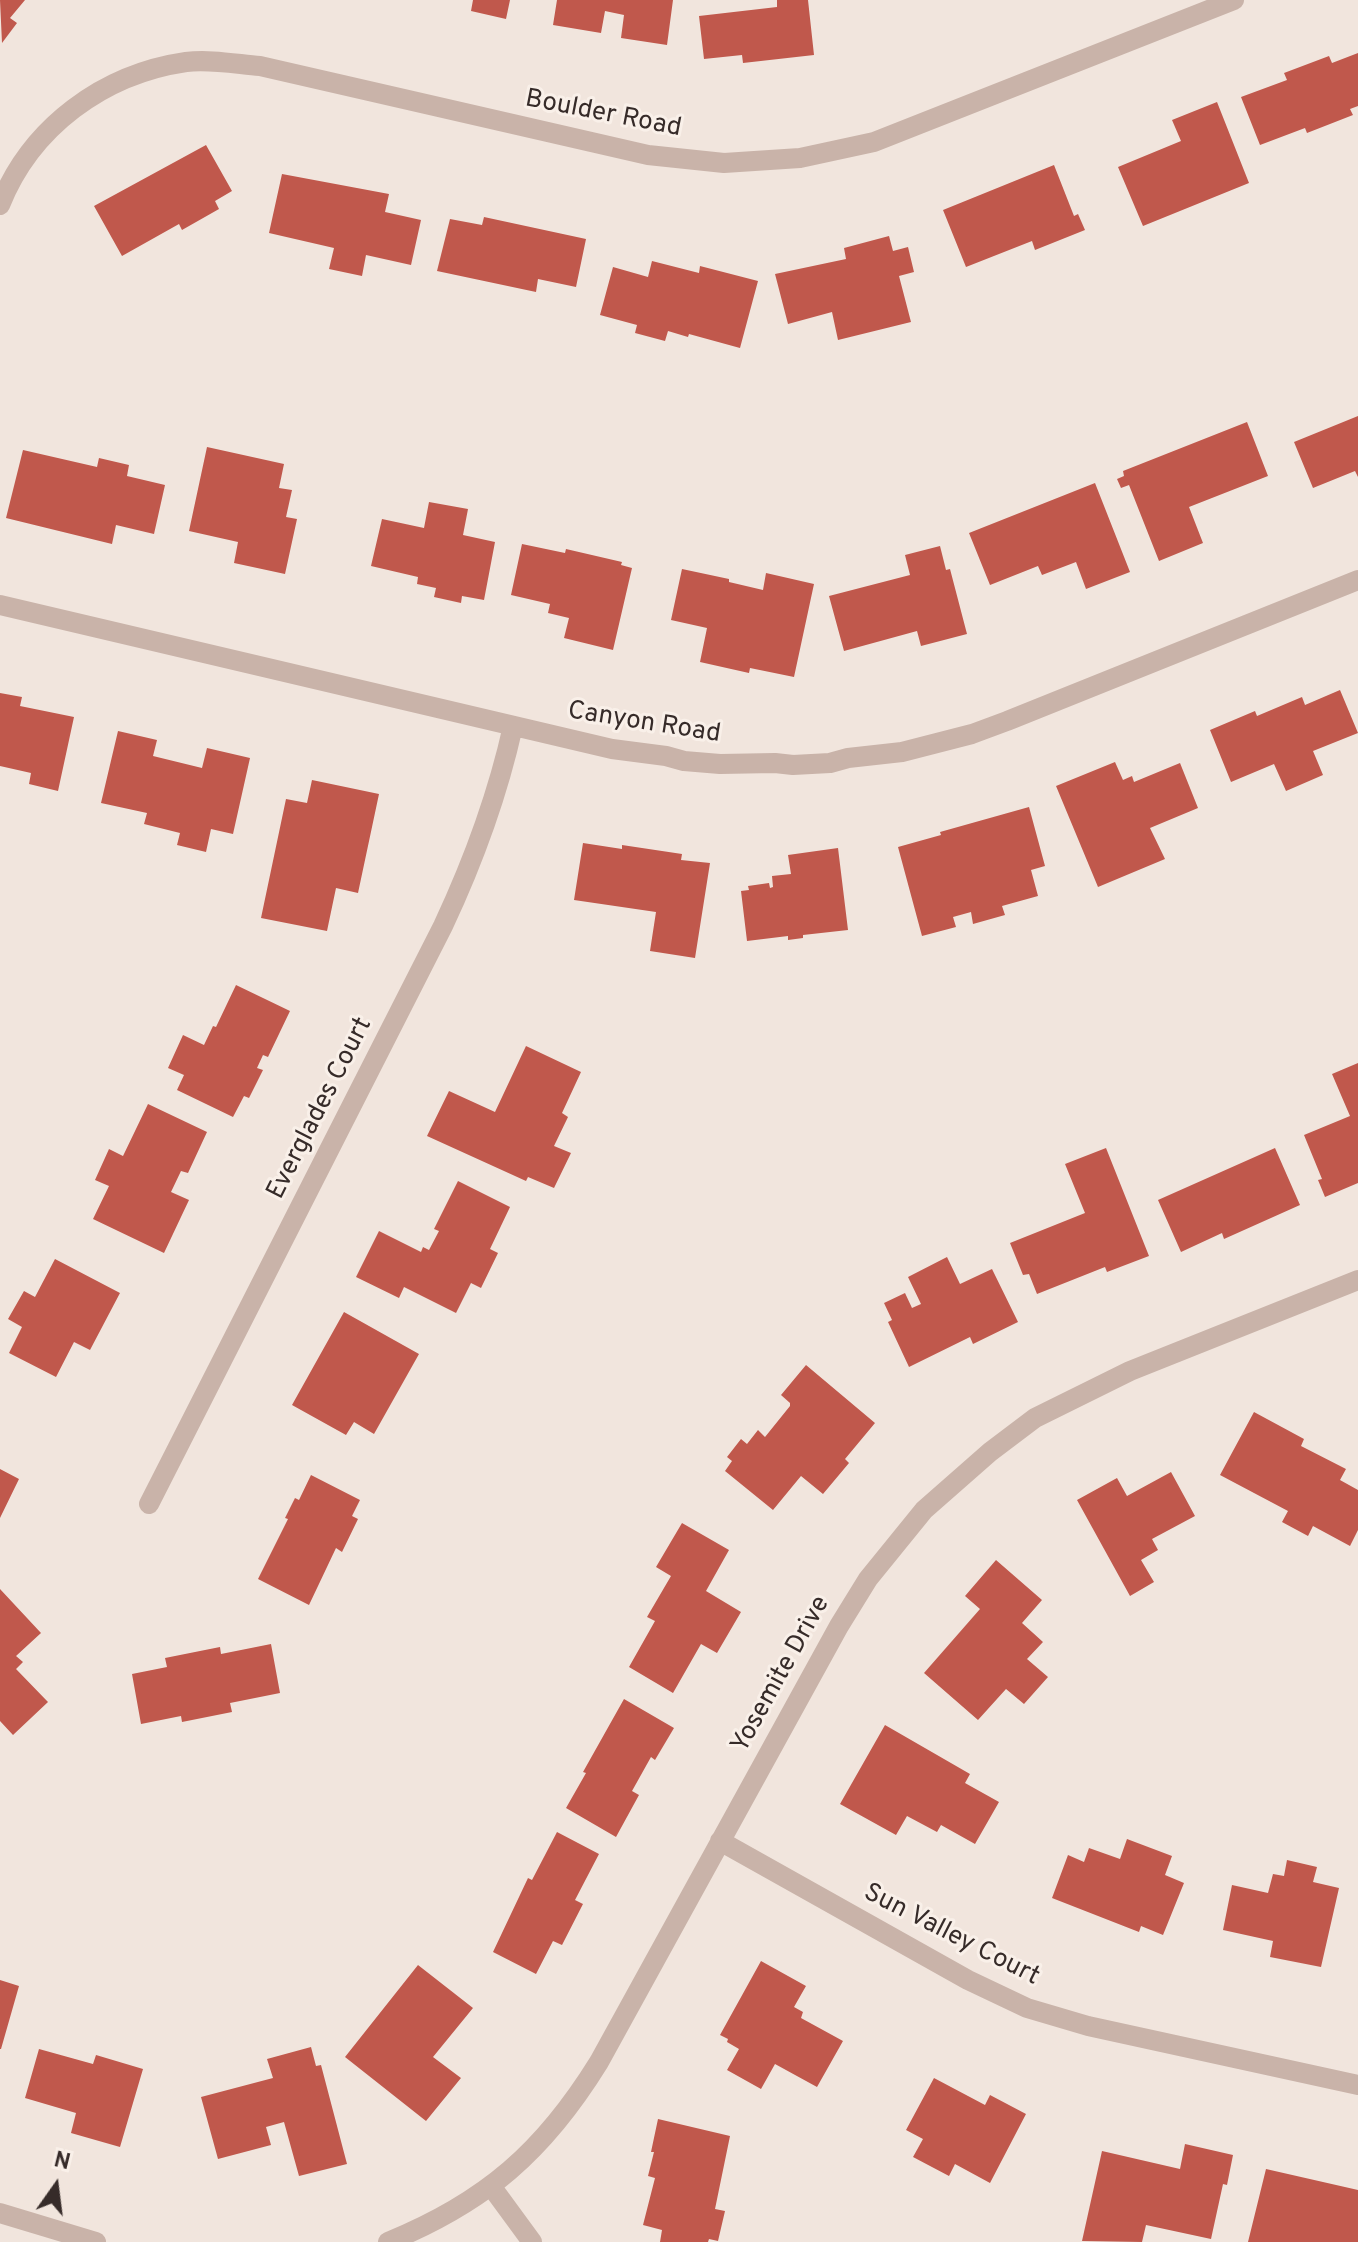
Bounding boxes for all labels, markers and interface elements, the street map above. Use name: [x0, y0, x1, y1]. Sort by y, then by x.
street label: Boulder Road: [522, 85, 684, 145]
street label: Canyon Road: [565, 697, 723, 751]
street label: Everglades Court: [262, 1013, 380, 1205]
street label: Yosemite Drive: [726, 1591, 838, 1759]
street label: Sun Valley Court: [858, 1878, 1044, 1994]
north arrow: [16, 2146, 96, 2226]
text: N: [51, 2147, 73, 2177]

